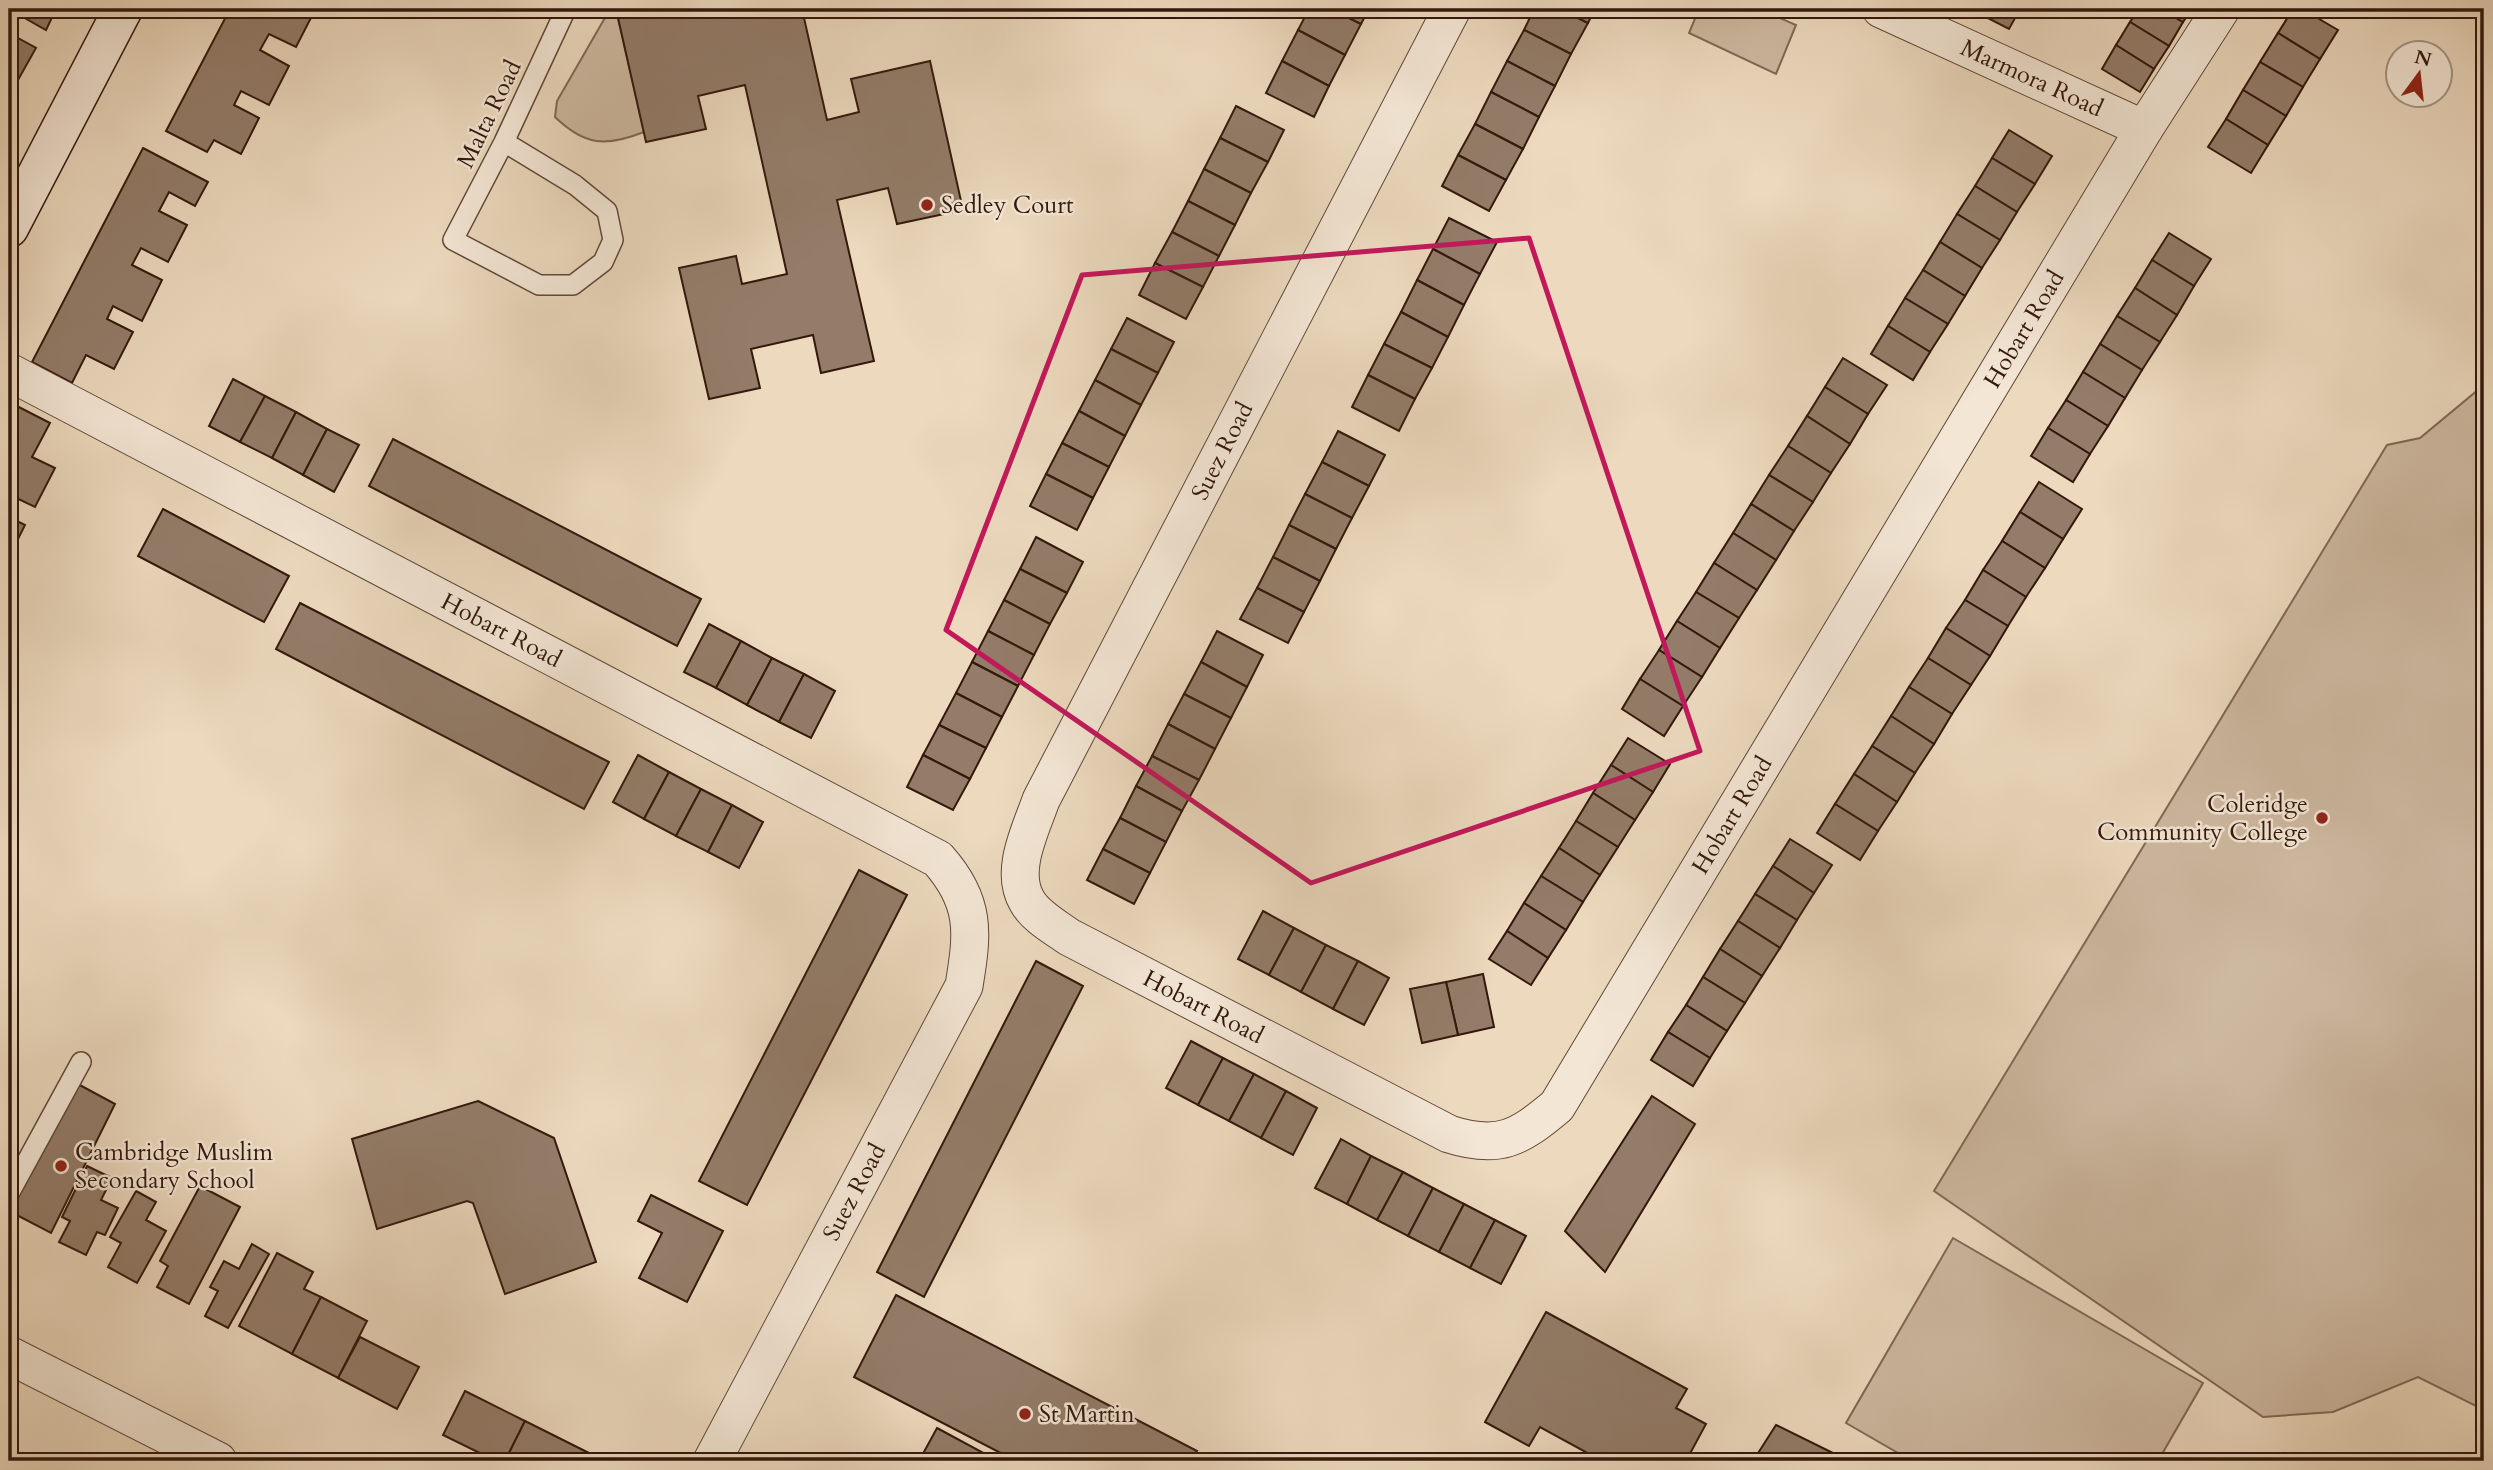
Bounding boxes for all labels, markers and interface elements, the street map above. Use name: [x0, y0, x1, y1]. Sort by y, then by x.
street label: Marmora Road: [1955, 32, 2109, 125]
north arrow: [2384, 38, 2454, 108]
text: N: [2412, 44, 2435, 73]
street label: Malta Road: [449, 55, 530, 174]
place label: Sedley Court: [941, 189, 1074, 222]
marker: Sedley Court: [919, 197, 935, 213]
street label: Hobart Road: [1976, 264, 2072, 394]
street label: Suez Road: [1184, 396, 1261, 506]
street label: Hobart Road: [435, 585, 567, 676]
street label: Hobart Road: [1684, 750, 1780, 880]
place label: Coleridge Community College: [2097, 788, 2308, 849]
marker: Coleridge Community College: [2314, 810, 2330, 826]
street label: Hobart Road: [1137, 962, 1269, 1052]
place label: Cambridge Muslim Secondary School: [75, 1136, 274, 1197]
street label: Suez Road: [815, 1137, 894, 1247]
marker: Cambridge Muslim Secondary School: [53, 1158, 69, 1174]
place label: St Martin: [1039, 1398, 1135, 1431]
marker: St Martin: [1017, 1406, 1033, 1422]

